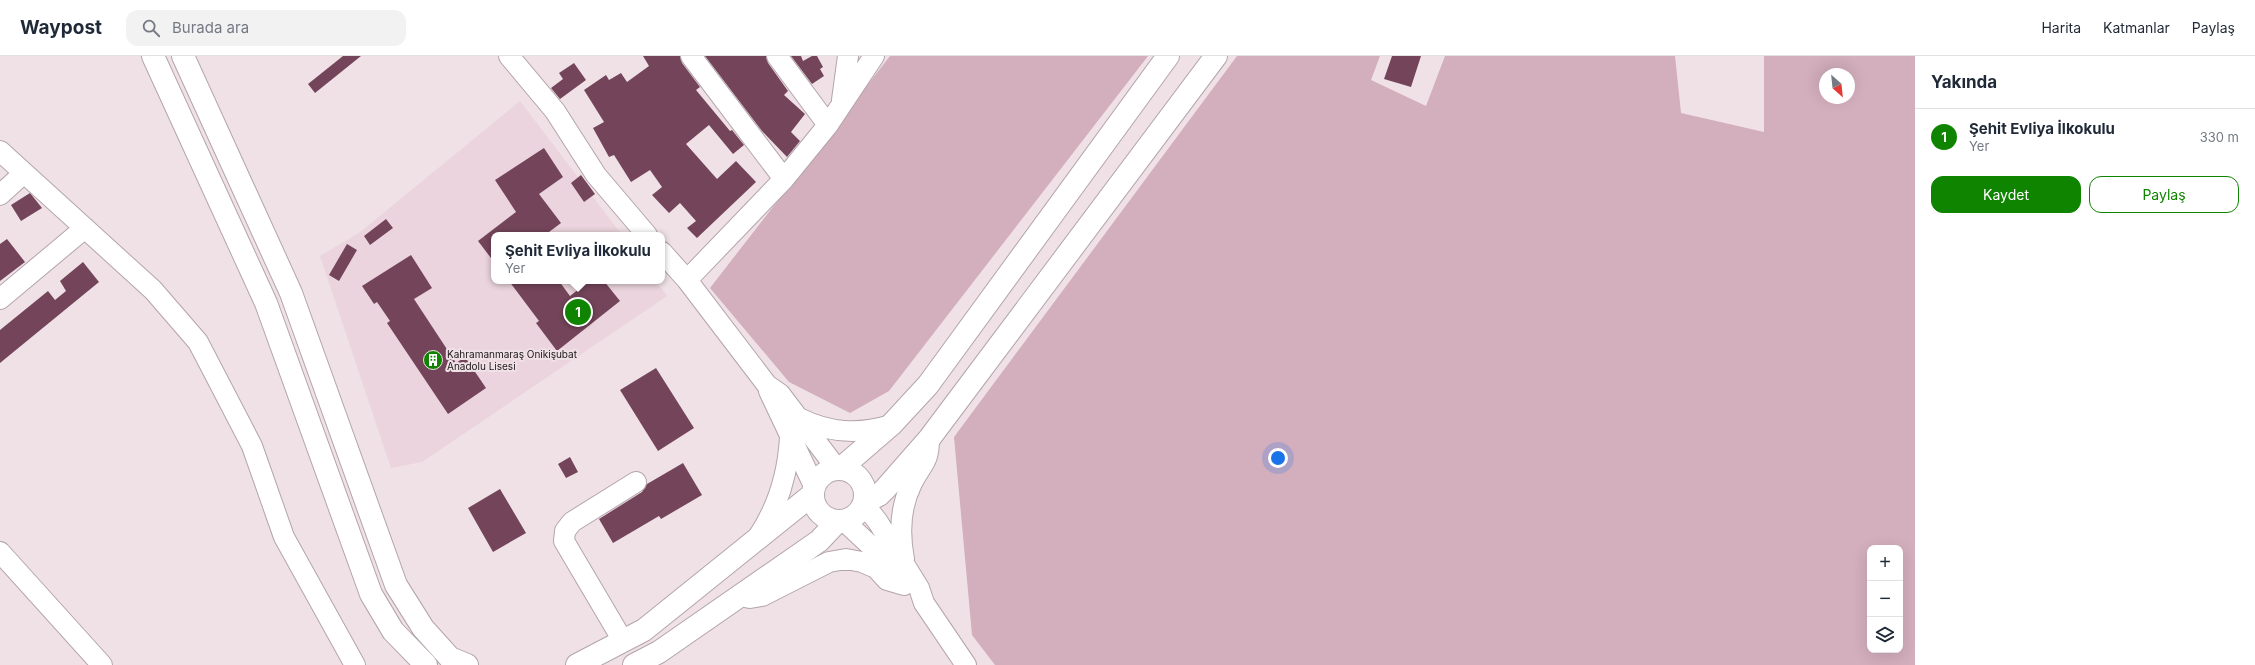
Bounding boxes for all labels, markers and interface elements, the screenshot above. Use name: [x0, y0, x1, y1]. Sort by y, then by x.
search box: [126, 10, 406, 46]
text: Waypost: [20, 16, 102, 39]
icon: search: [140, 17, 162, 39]
text: Burada ara: [172, 18, 249, 37]
text: Harita: [2041, 19, 2081, 36]
text: Katmanlar: [2103, 19, 2170, 36]
text: Paylaş: [2192, 19, 2235, 36]
north arrow: [1819, 68, 1855, 104]
text: Yakında: [1931, 72, 1997, 92]
text: Şehit Evliya İlkokulu: [1969, 119, 2115, 138]
text: 1: [1941, 129, 1947, 145]
text: 330 m: [2200, 129, 2239, 145]
text: Yer: [1969, 138, 1989, 154]
button: Kaydet: [1931, 176, 2081, 213]
button: Paylaş: [2089, 176, 2239, 213]
popup: [491, 232, 665, 284]
text: Şehit Evliya İlkokulu: [505, 241, 651, 260]
text: Yer: [505, 260, 525, 276]
pin: 1: [565, 297, 591, 327]
place label: Kahramanmaraş Onikişubat Anadolu Lisesi: [447, 348, 578, 372]
building icon: Kahramanmaraş Onikişubat Anadolu Lisesi: [422, 349, 444, 371]
your location: [1268, 448, 1288, 468]
map controls: [1867, 545, 1903, 653]
button: +: [1867, 545, 1903, 581]
button: −: [1867, 581, 1903, 617]
button: layers: [1867, 617, 1903, 653]

